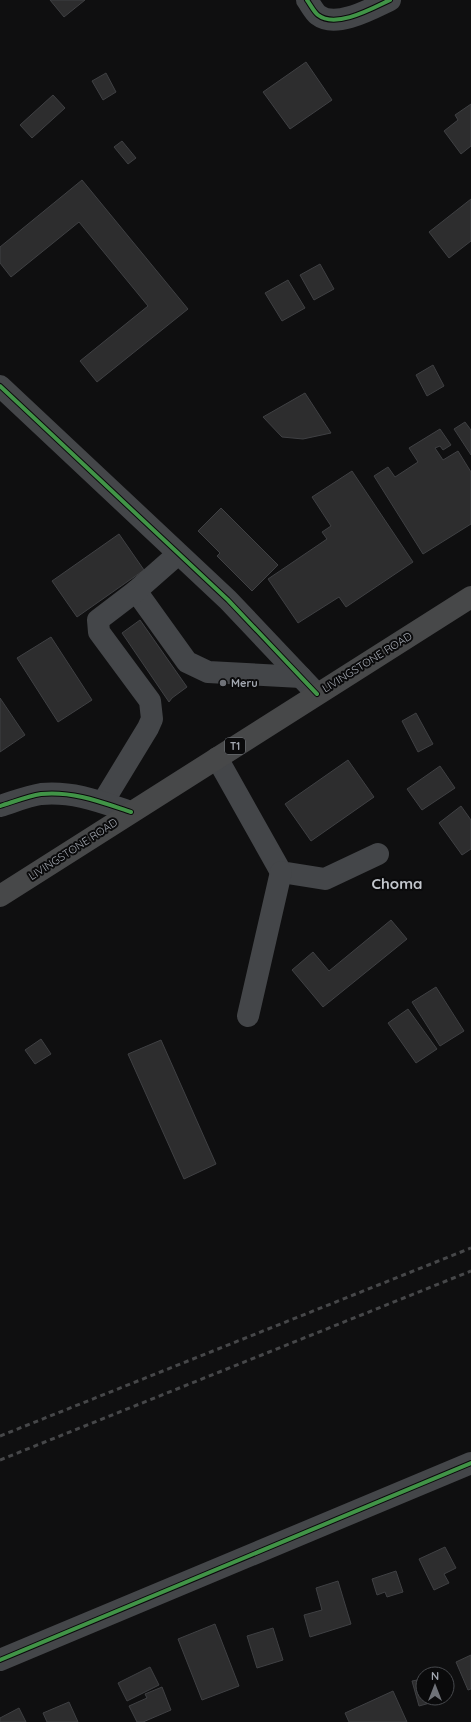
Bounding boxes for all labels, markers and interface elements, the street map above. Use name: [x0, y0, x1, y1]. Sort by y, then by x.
street label: LIVINGSTONE ROAD: [319, 629, 415, 695]
place label: Meru: [231, 676, 258, 690]
marker: Meru: [218, 678, 228, 688]
road number: T1: [225, 738, 245, 754]
street label: LIVINGSTONE ROAD: [26, 815, 120, 883]
district label: Choma: [372, 874, 422, 893]
north arrow: [415, 1666, 455, 1706]
text: N: [431, 1669, 439, 1683]

